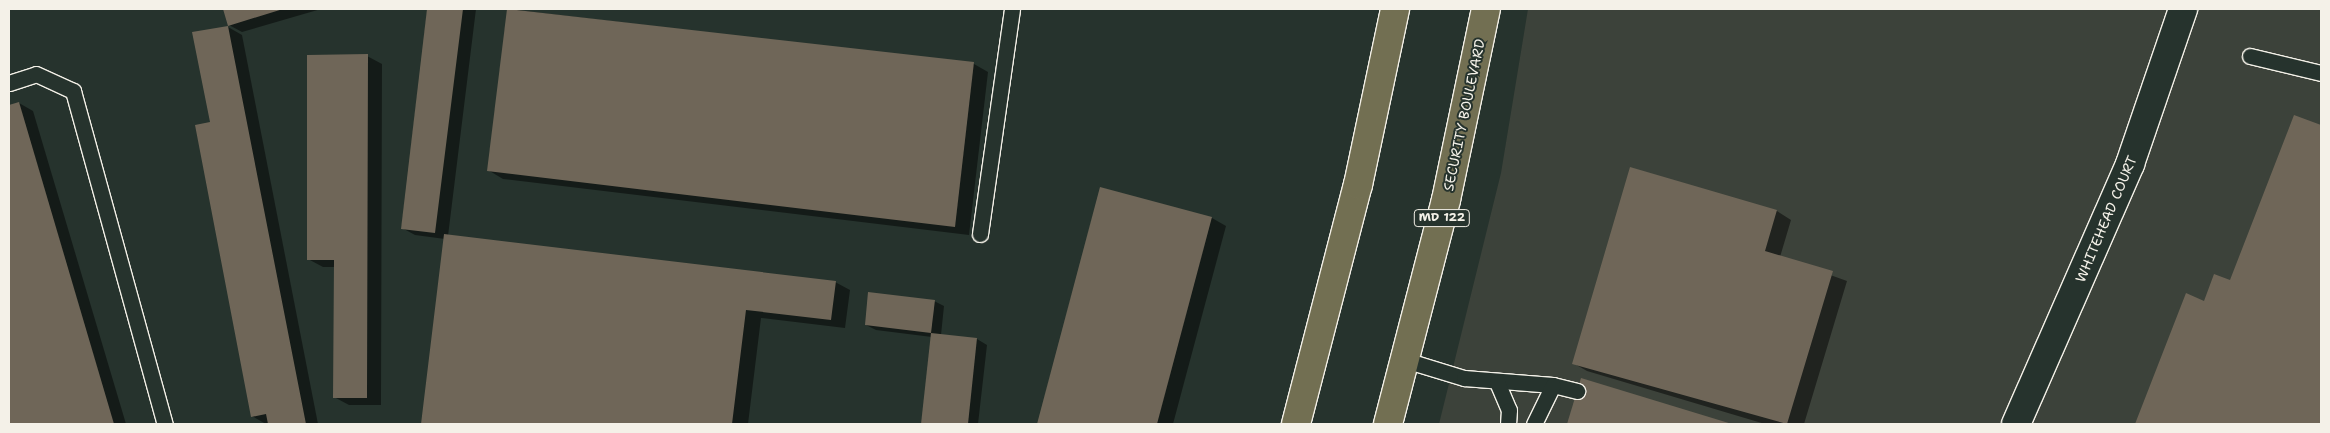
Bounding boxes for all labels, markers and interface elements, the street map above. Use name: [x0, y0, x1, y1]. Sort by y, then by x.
street label: SECURITY BOULEVARD: [1440, 38, 1488, 192]
street label: WHITEHEAD COURT: [2072, 153, 2140, 285]
road number: MD 122: [1413, 208, 1471, 228]

